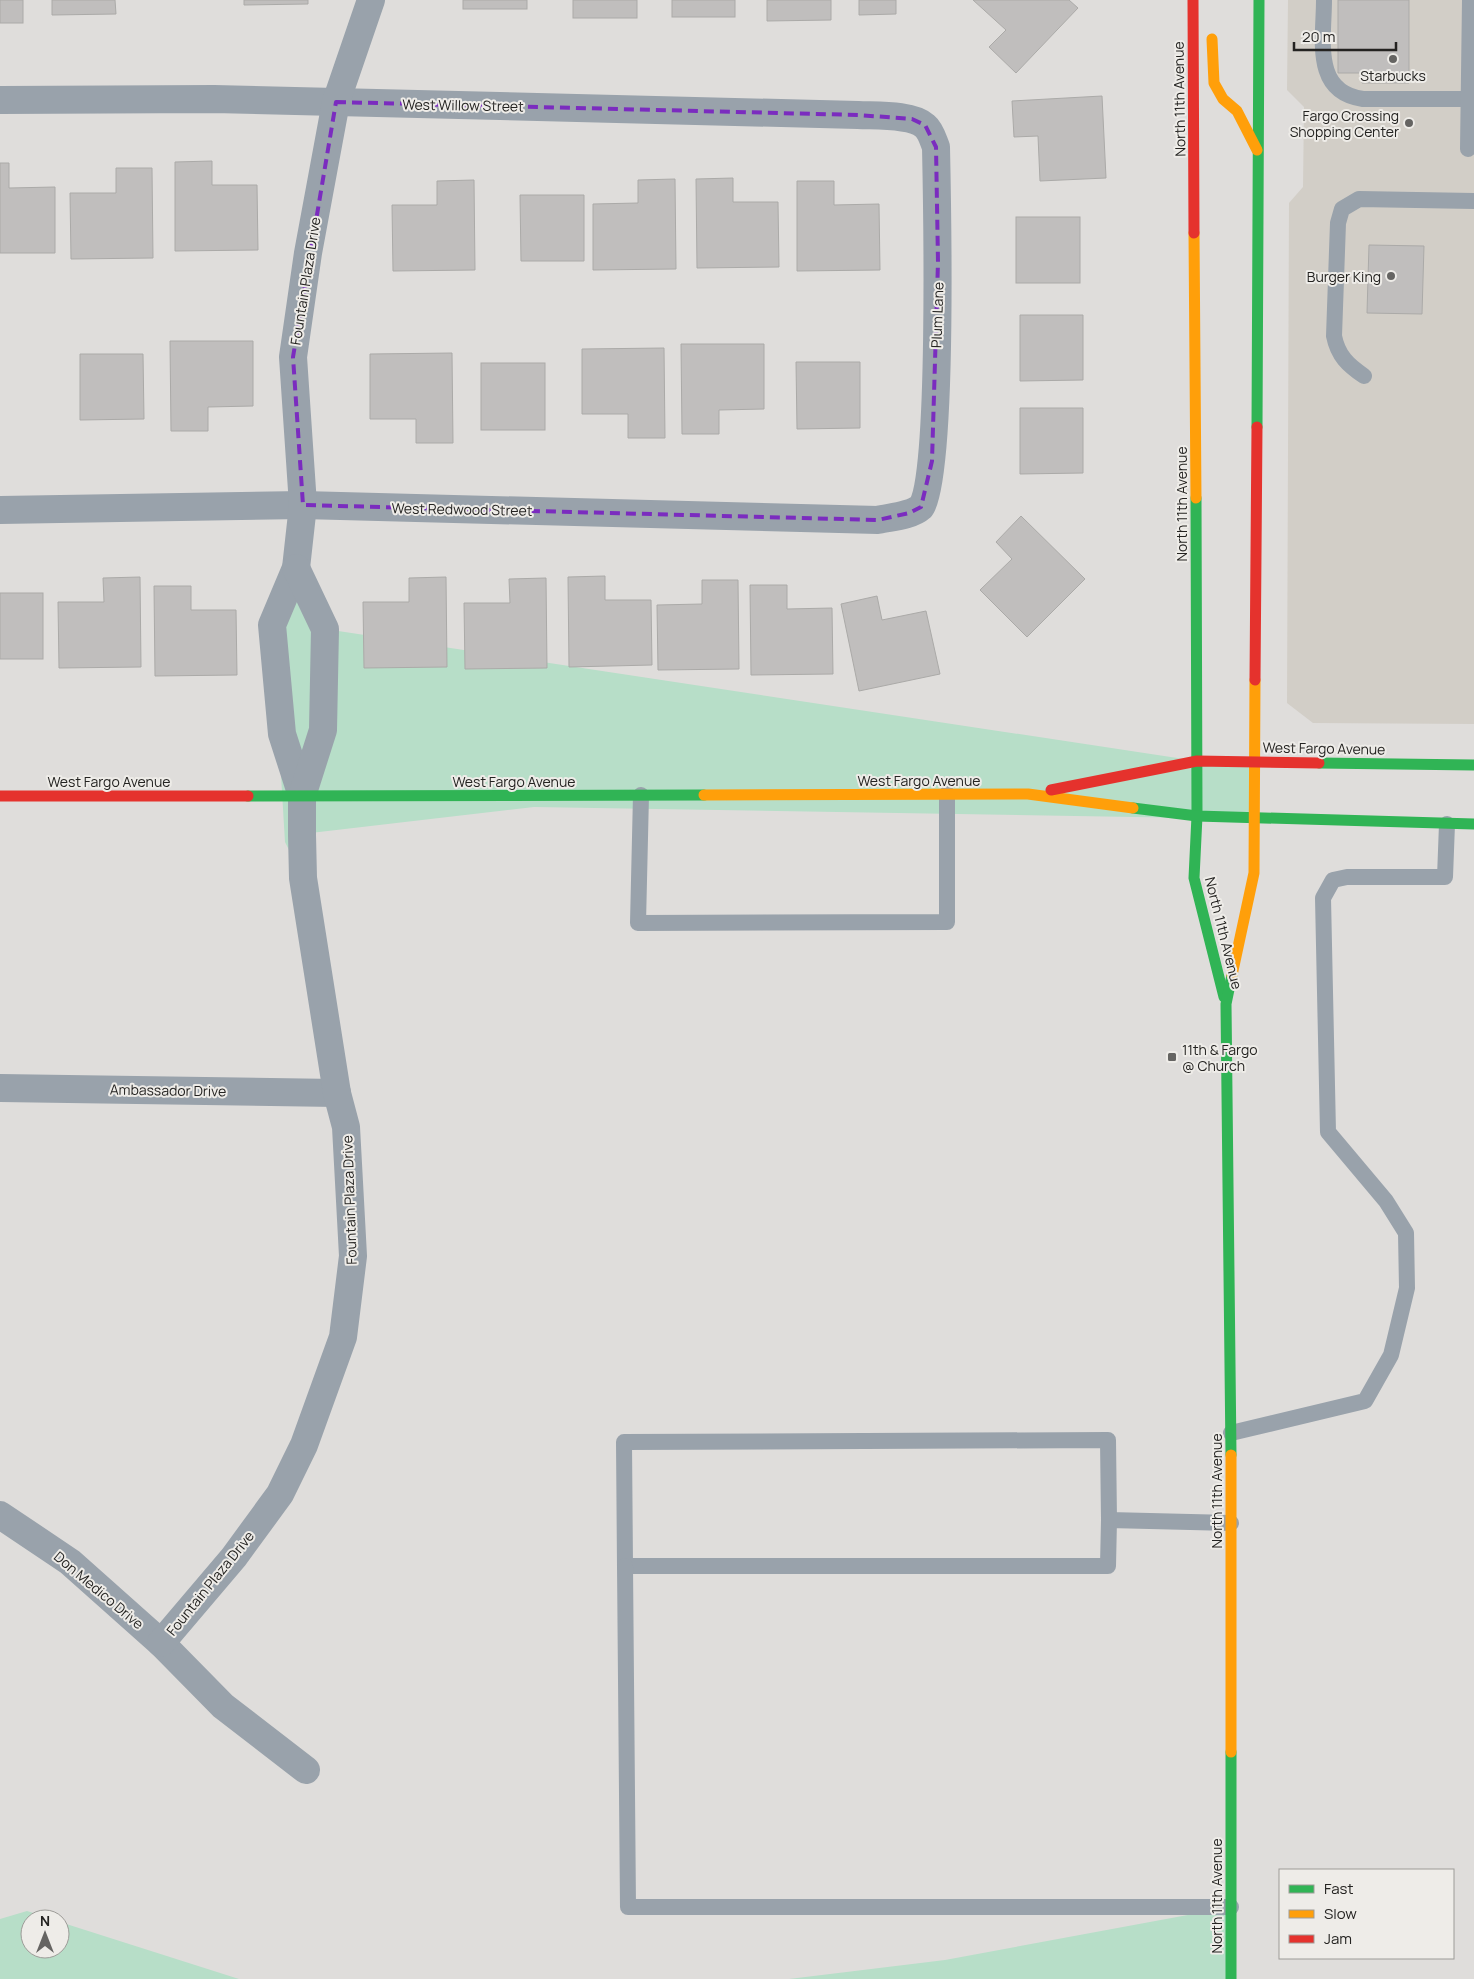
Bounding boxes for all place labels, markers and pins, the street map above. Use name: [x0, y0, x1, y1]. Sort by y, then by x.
marker: Starbucks: [1387, 53, 1399, 65]
place label: Starbucks: [1360, 66, 1426, 85]
place label: Fargo Crossing Shopping Center: [1290, 106, 1399, 141]
marker: Fargo Crossing Shopping Center: [1403, 117, 1415, 129]
place label: Burger King: [1307, 267, 1381, 286]
marker: Burger King: [1385, 270, 1397, 282]
place label: 11th & Fargo @ Church: [1182, 1040, 1257, 1075]
marker: 11th & Fargo @ Church: [1166, 1051, 1178, 1063]

